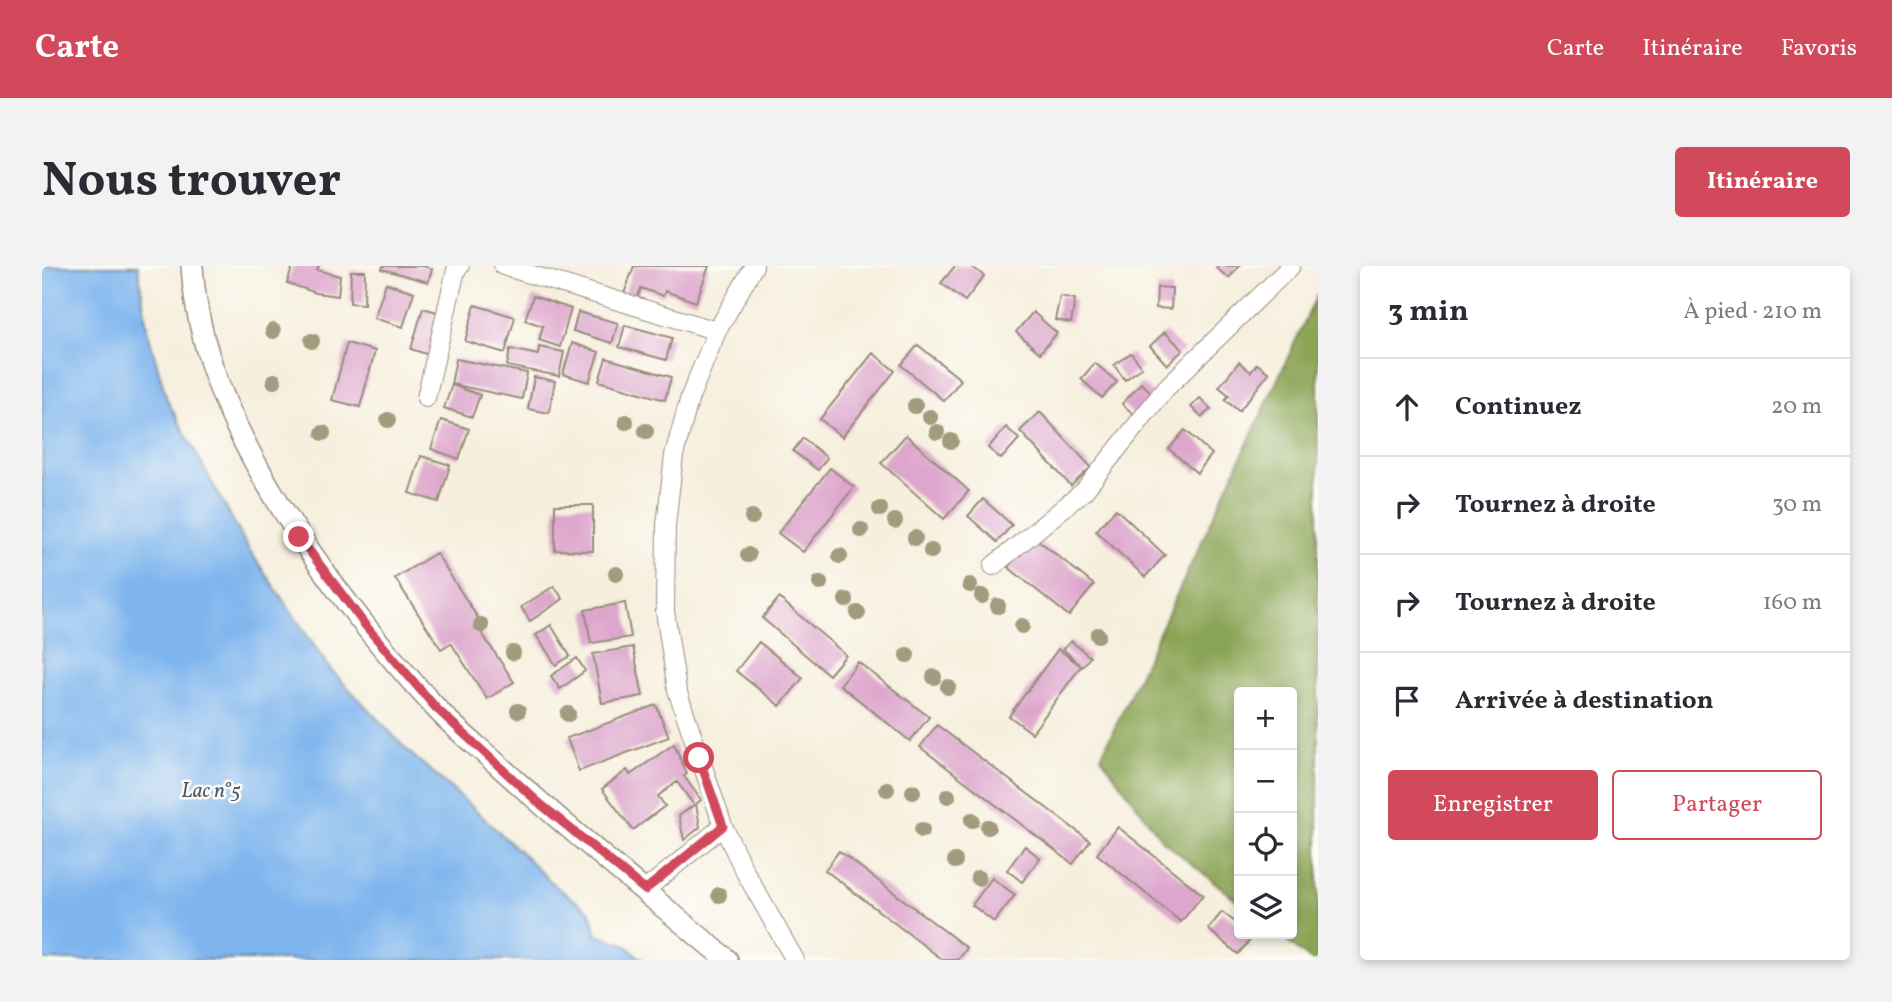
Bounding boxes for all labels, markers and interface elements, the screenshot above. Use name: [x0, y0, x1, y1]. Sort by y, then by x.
text: Carte: [35, 26, 119, 72]
text: Carte: [1547, 32, 1604, 66]
text: Itinéraire: [1642, 32, 1743, 66]
text: Favoris: [1781, 32, 1857, 66]
button: Itinéraire: [1675, 147, 1850, 217]
text: Nous trouver: [42, 148, 341, 217]
text: 3 min: [1388, 291, 1469, 333]
text: À pied · 210 m: [1683, 296, 1822, 328]
icon: ahead: [1388, 388, 1426, 426]
text: Continuez: [1455, 389, 1581, 425]
text: 20 m: [1771, 391, 1822, 423]
icon: right: [1388, 486, 1426, 524]
text: Tournez à droite: [1455, 487, 1656, 523]
text: 30 m: [1772, 489, 1822, 521]
route end: [283, 521, 314, 552]
icon: right: [1388, 584, 1426, 622]
text: Tournez à droite: [1455, 585, 1656, 621]
text: 160 m: [1763, 587, 1822, 619]
icon: arrive: [1388, 682, 1426, 720]
text: Arrivée à destination: [1455, 683, 1714, 719]
map controls: [1234, 687, 1297, 939]
button: +: [1234, 687, 1297, 750]
route start: [683, 742, 714, 773]
button: −: [1234, 750, 1297, 813]
button: Enregistrer: [1388, 770, 1598, 840]
button: Partager: [1612, 770, 1822, 840]
water label: Lac n°5: [181, 777, 241, 806]
button: locate: [1234, 813, 1297, 876]
button: layers: [1234, 876, 1297, 939]

